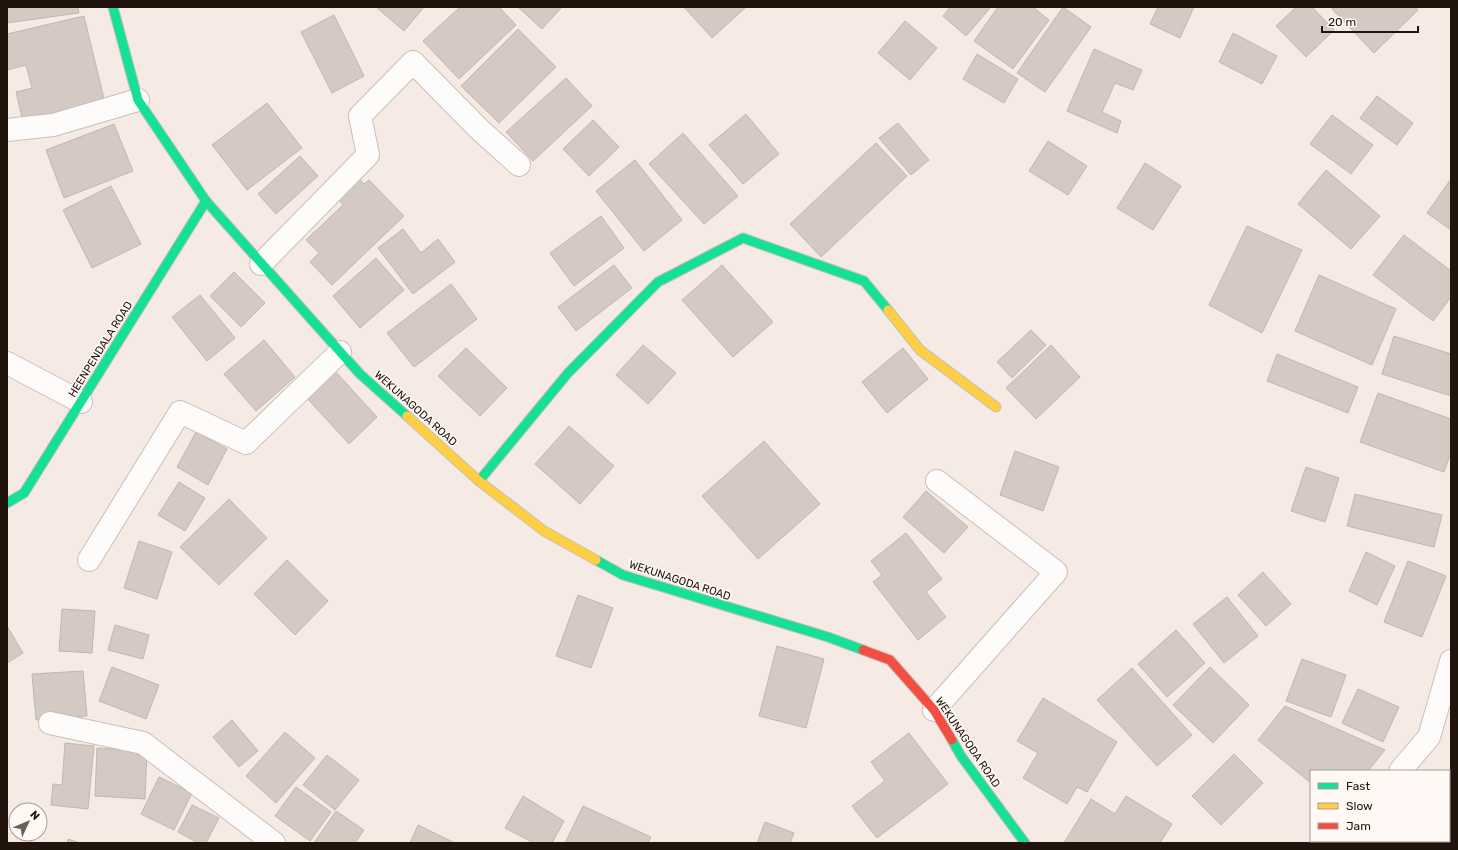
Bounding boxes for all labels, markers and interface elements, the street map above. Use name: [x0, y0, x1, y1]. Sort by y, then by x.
scale bar: [1322, 8, 1418, 34]
text: 20 m: [1328, 15, 1356, 29]
street label: HEENPENDALA ROAD: [66, 299, 135, 400]
street label: WEKUNAGODA ROAD: [372, 368, 460, 449]
street label: WEKUNAGODA ROAD: [627, 558, 732, 603]
street label: WEKUNAGODA ROAD: [932, 695, 1003, 790]
legend: [1310, 770, 1450, 842]
text: Fast: [1346, 779, 1370, 793]
text: Slow: [1346, 799, 1373, 813]
north arrow: [8, 802, 48, 842]
text: N: [27, 808, 42, 823]
text: Jam: [1346, 819, 1371, 833]

